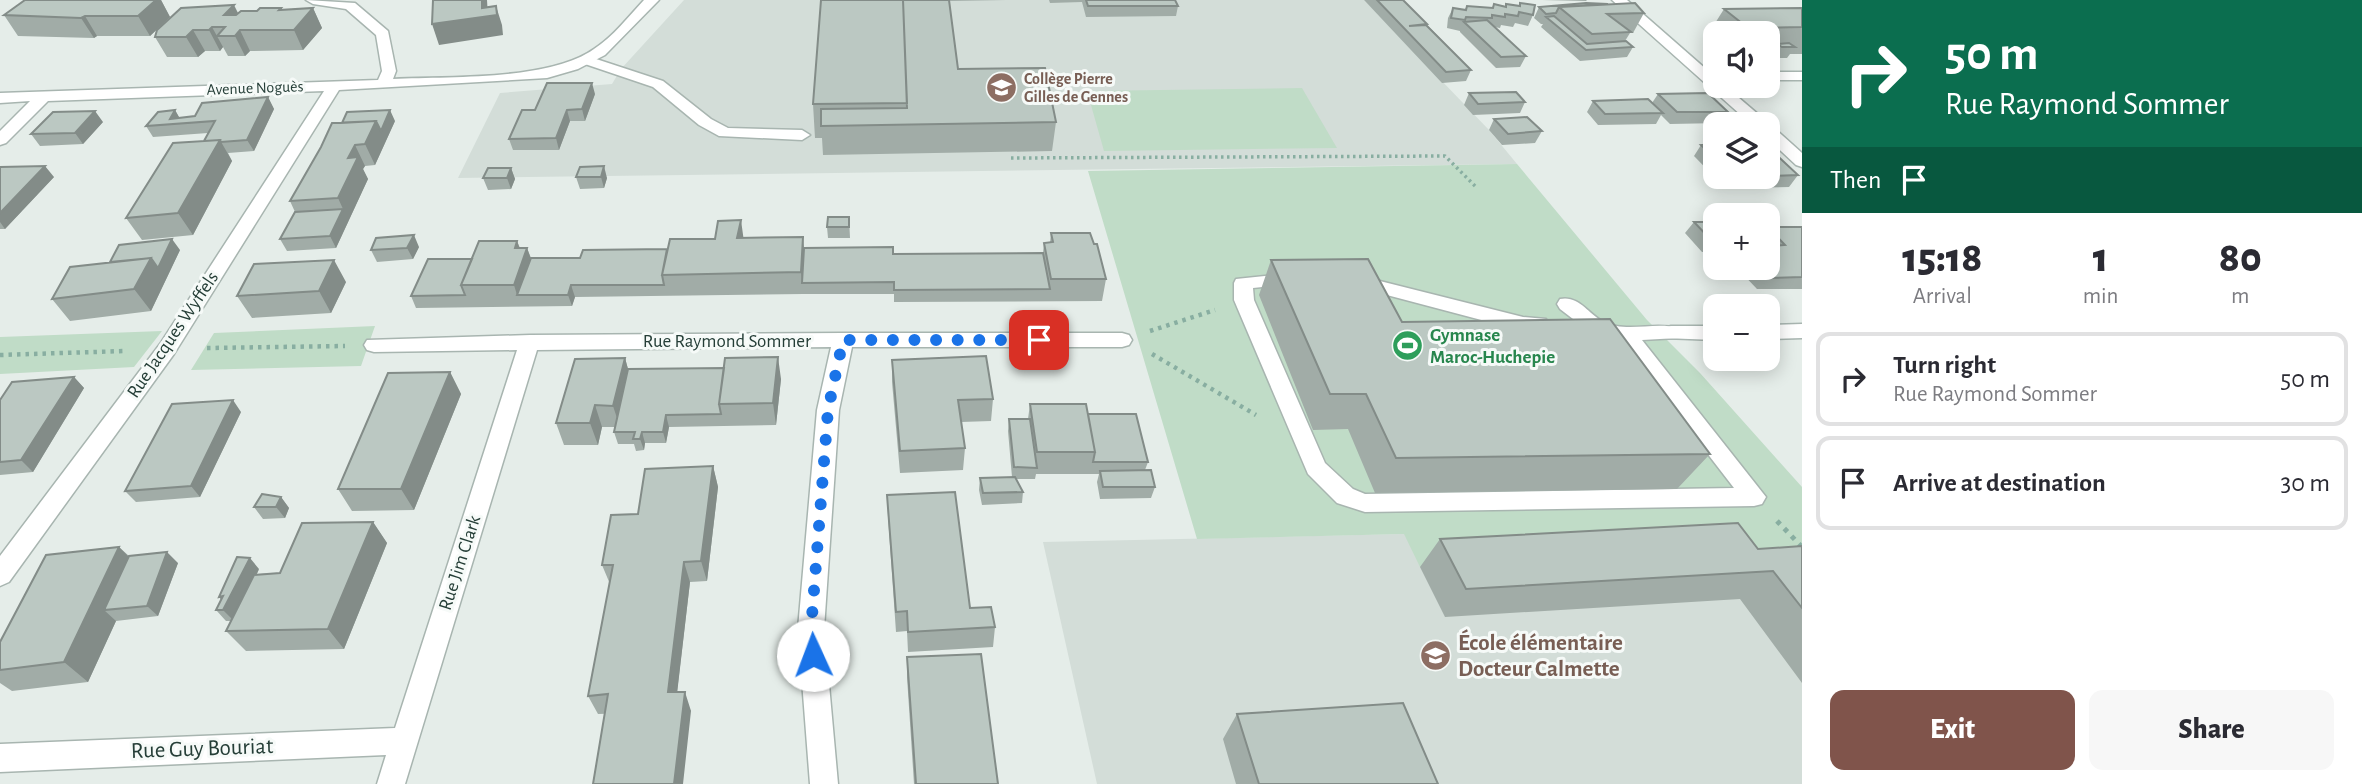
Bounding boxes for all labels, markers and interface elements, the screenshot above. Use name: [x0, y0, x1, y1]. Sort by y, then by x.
map controls: [1703, 21, 1780, 371]
button: sound: [1703, 21, 1780, 98]
icon: right: [1830, 28, 1921, 119]
text: 50 m: [1945, 30, 2039, 79]
school or university icon: Collège Pierre Gilles de Gennes: [984, 71, 1018, 105]
place label: Collège Pierre Gilles de Gennes: [1024, 71, 1128, 105]
street label: Avenue Noguès: [206, 78, 304, 98]
text: Rue Raymond Sommer: [1945, 88, 2229, 120]
button: layers: [1703, 112, 1780, 189]
icon: arrive: [1895, 161, 1933, 199]
text: Then: [1830, 167, 1881, 193]
button: +: [1703, 203, 1780, 280]
text: 15:18: [1902, 237, 1982, 279]
text: 1: [2093, 237, 2108, 279]
text: 80: [2219, 237, 2262, 279]
street label: Rue Jacques Wyffels: [124, 268, 222, 402]
text: Arrival: [1913, 285, 1972, 308]
text: min: [2083, 285, 2118, 308]
text: m: [2231, 285, 2249, 308]
button: −: [1703, 294, 1780, 371]
pin: [1009, 310, 1069, 370]
icon: arrive: [1020, 321, 1058, 359]
place label: Gymnase Maroc-Huchepie: [1430, 326, 1555, 367]
sports icon: Gymnase Maroc-Huchepie: [1390, 329, 1424, 363]
street label: Rue Raymond Sommer: [643, 332, 811, 351]
text: Turn right: [1893, 352, 1996, 378]
icon: right: [1834, 360, 1872, 398]
text: 50 m: [2280, 366, 2330, 392]
text: Rue Raymond Sommer: [1893, 383, 2097, 406]
icon: arrive: [1834, 464, 1872, 502]
text: Arrive at destination: [1893, 470, 2106, 496]
text: 30 m: [2280, 470, 2330, 496]
street label: Rue Jim Clark: [436, 513, 484, 613]
position arrow: [776, 618, 850, 692]
place label: École élémentaire Docteur Calmette: [1458, 629, 1623, 681]
school or university icon: École élémentaire Docteur Calmette: [1418, 639, 1452, 673]
button: Exit: [1830, 690, 2075, 770]
button: Share: [2089, 690, 2334, 770]
street label: Rue Guy Bouriat: [130, 735, 274, 763]

